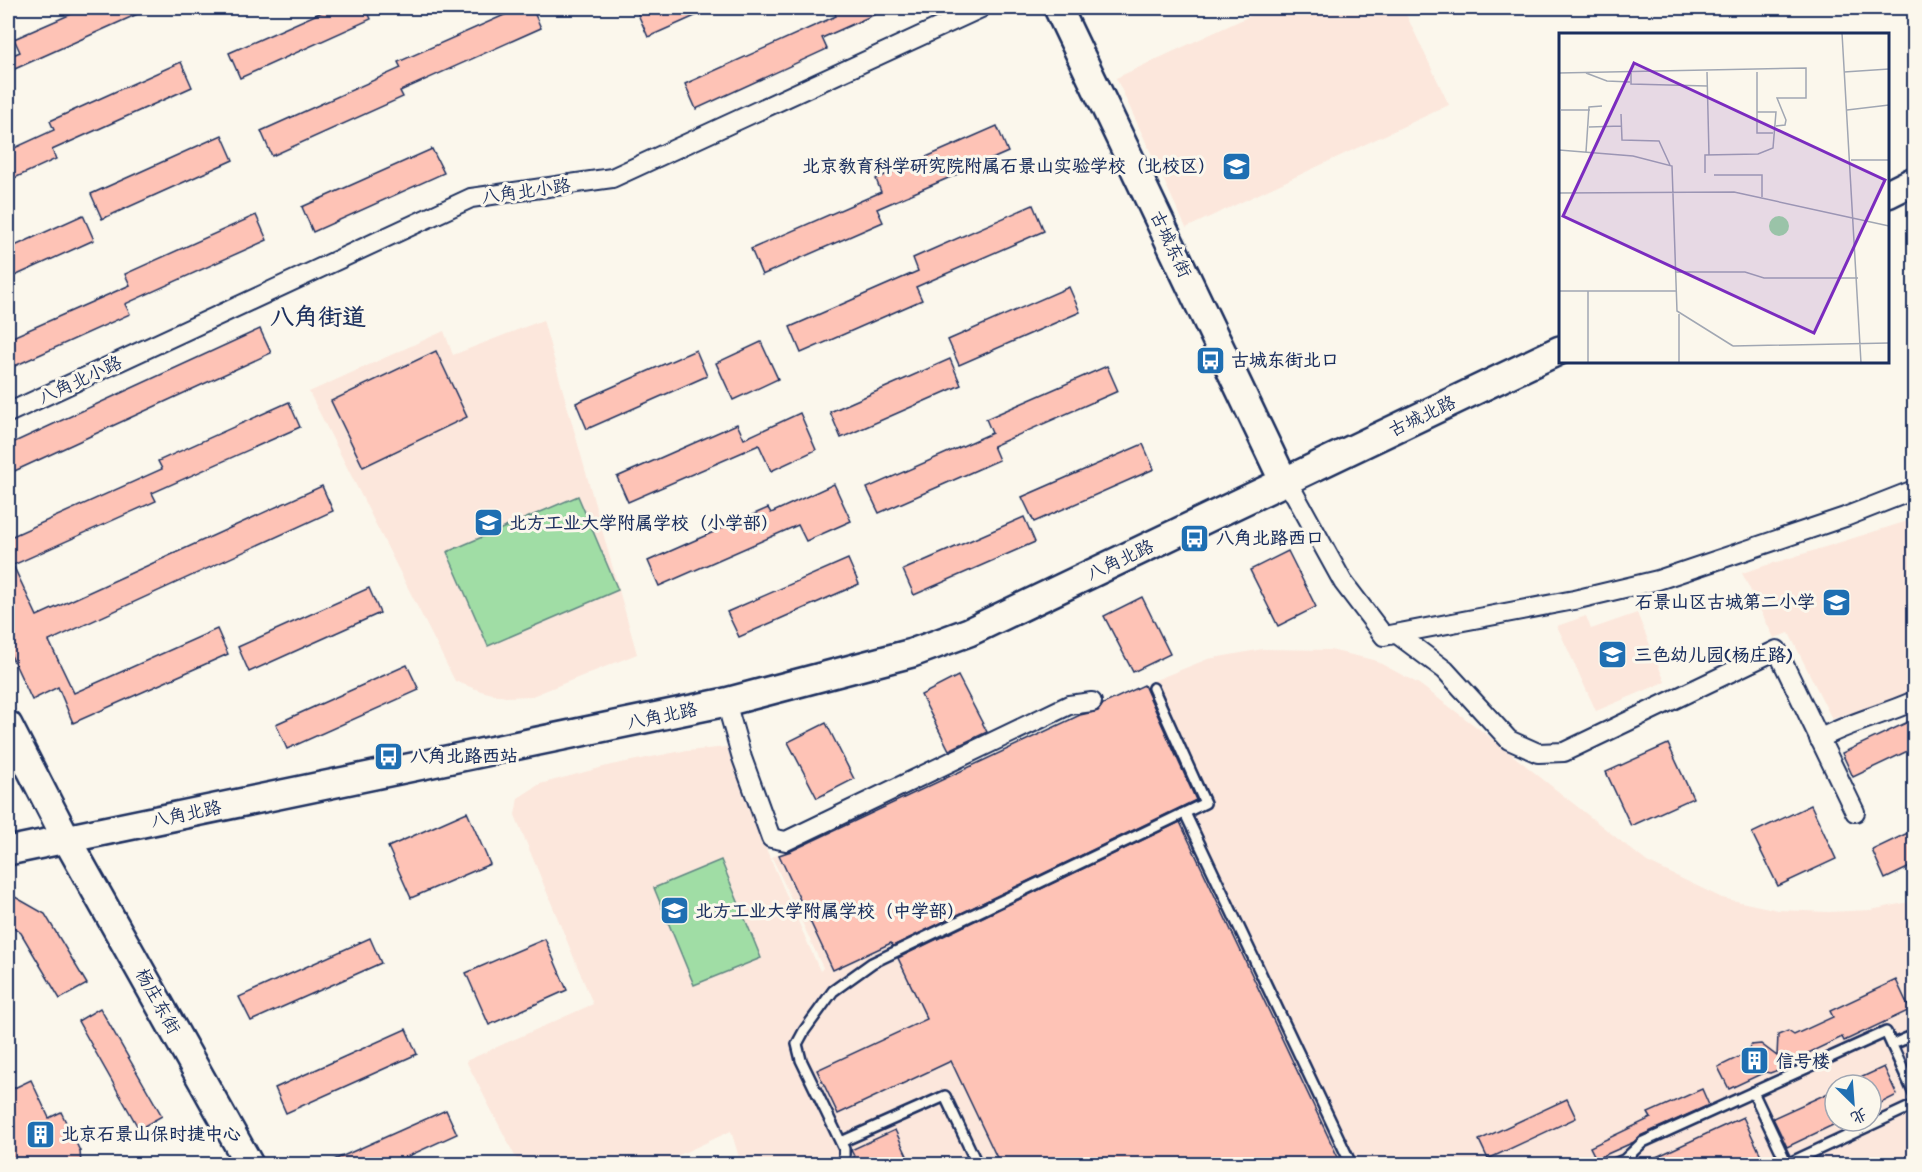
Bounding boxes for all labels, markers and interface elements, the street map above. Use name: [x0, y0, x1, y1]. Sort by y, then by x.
inset map: [1559, 33, 1889, 363]
school or university icon: 北京教育科学研究院附属石景山实验学校（北校区）: [1221, 150, 1253, 182]
place label: 北京教育科学研究院附属石景山实验学校（北校区）: [802, 155, 1216, 179]
street label: 八角北小路: [480, 174, 572, 210]
street label: 古城东街: [1144, 207, 1196, 282]
district label: 八角街道: [270, 303, 366, 334]
bus stop icon: 古城东街北口: [1194, 344, 1226, 376]
place label: 古城东街北口: [1231, 349, 1339, 373]
street label: 八角北小路: [35, 351, 126, 411]
street label: 古城北路: [1385, 391, 1460, 443]
school or university icon: 北方工业大学附属学校（小学部）: [472, 507, 504, 539]
place label: 北方工业大学附属学校（小学部）: [509, 512, 779, 536]
bus stop icon: 八角北路西口: [1179, 522, 1211, 554]
place label: 八角北路西口: [1216, 527, 1324, 551]
street label: 八角北路: [1083, 535, 1158, 587]
school or university icon: 石景山区古城第二小学: [1820, 586, 1852, 618]
place label: 石景山区古城第二小学: [1635, 591, 1815, 615]
school or university icon: 三色幼儿园(杨庄路): [1597, 639, 1629, 671]
place label: 三色幼儿园(杨庄路): [1634, 644, 1793, 668]
street label: 八角北路: [624, 698, 700, 736]
bus stop icon: 八角北路西站: [373, 740, 405, 772]
place label: 八角北路西站: [410, 745, 518, 769]
street label: 八角北路: [148, 796, 224, 834]
school or university icon: 北方工业大学附属学校（中学部）: [658, 895, 690, 927]
place label: 北方工业大学附属学校（中学部）: [695, 900, 965, 924]
street label: 杨庄东街: [129, 964, 185, 1039]
building icon: 信号楼: [1739, 1045, 1771, 1077]
place label: 信号楼: [1776, 1050, 1830, 1074]
north arrow: [1823, 1073, 1883, 1133]
text: 北: [1847, 1102, 1870, 1128]
building icon: 北京石景山保时捷中心: [24, 1118, 56, 1150]
place label: 北京石景山保时捷中心: [61, 1123, 241, 1147]

